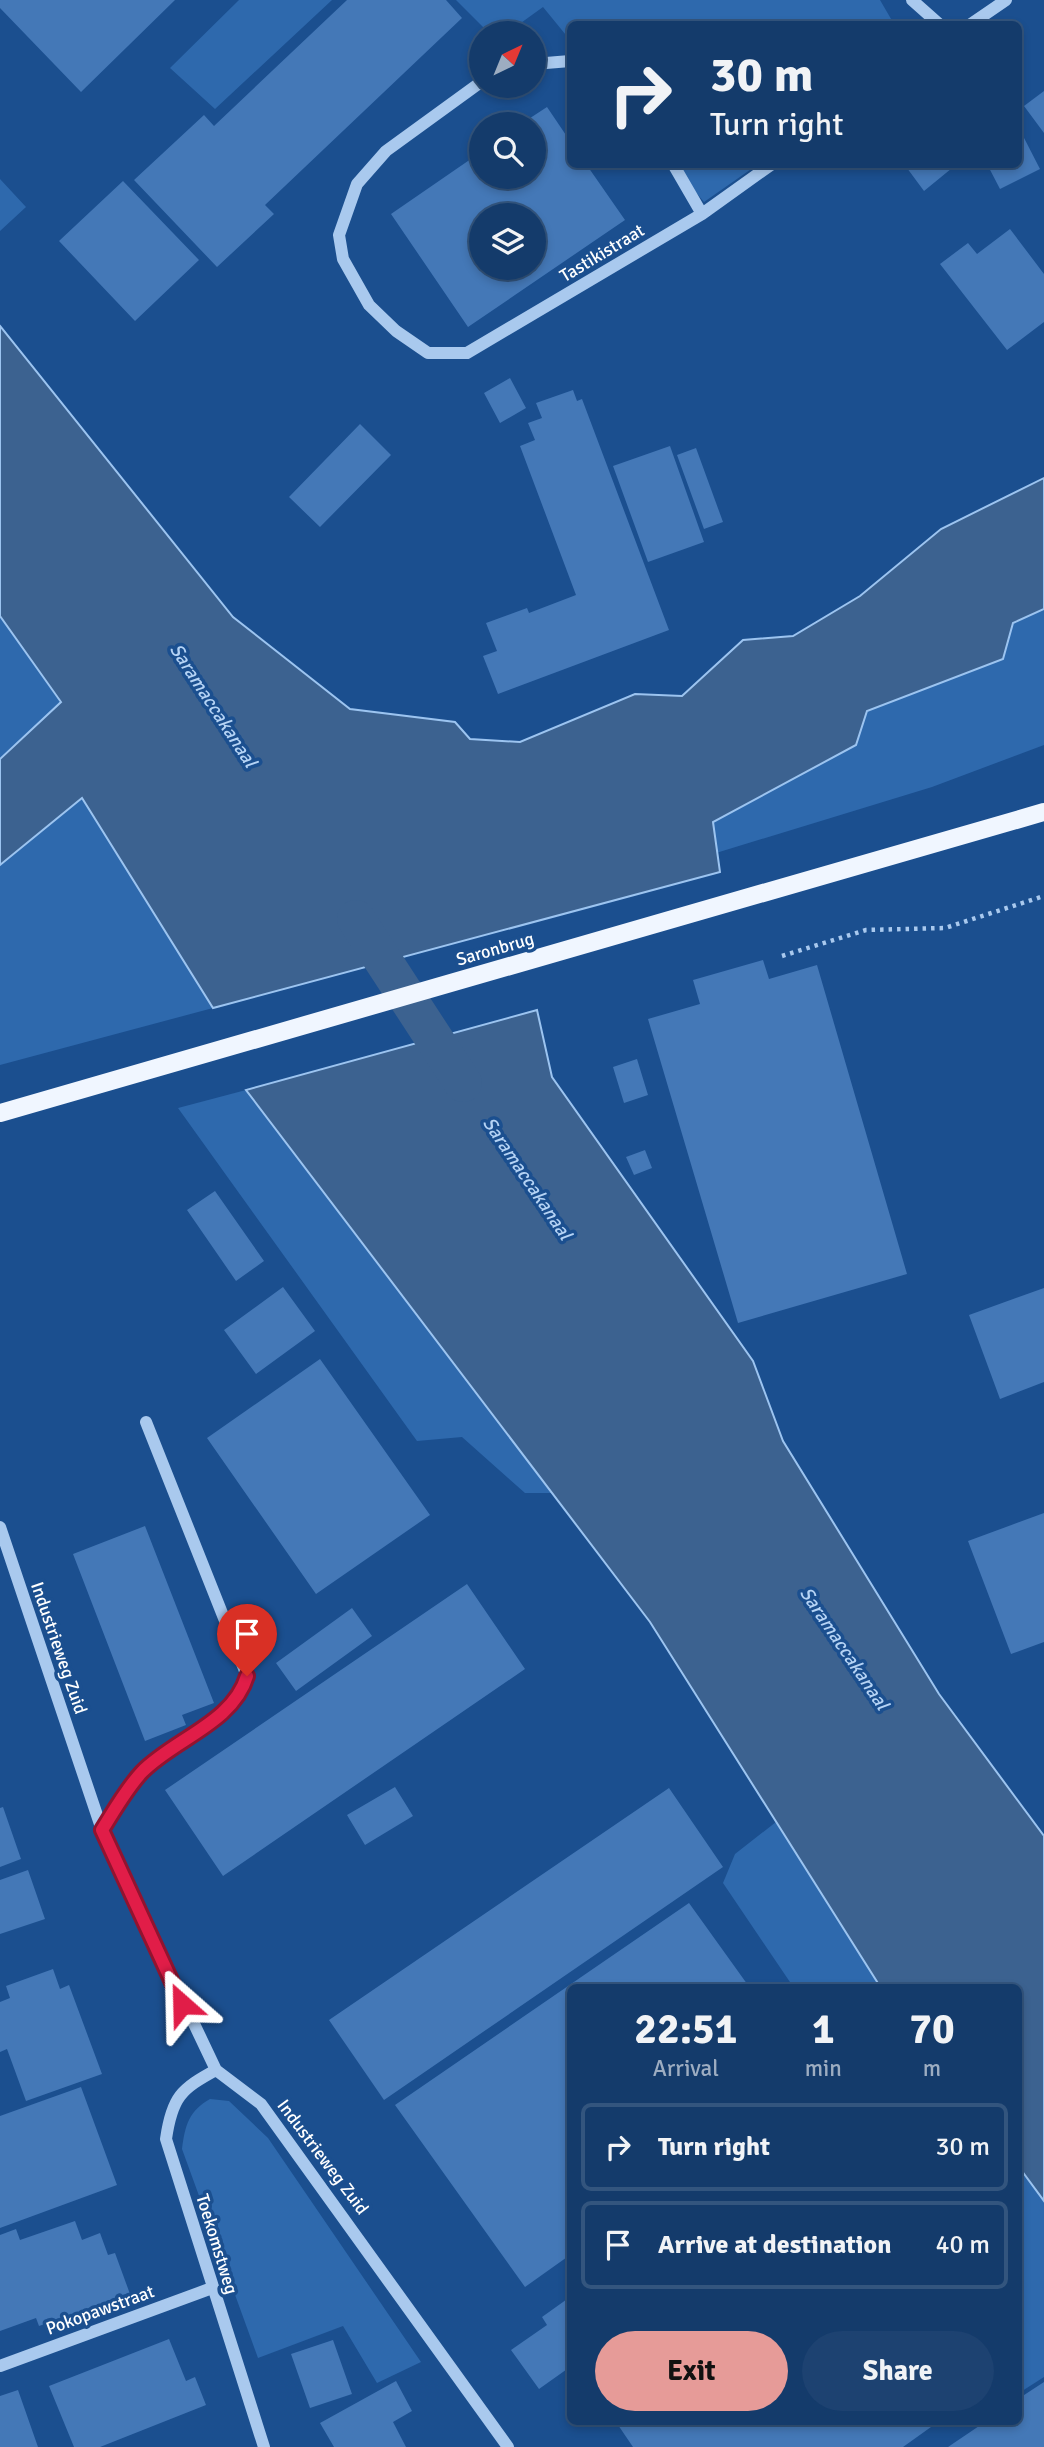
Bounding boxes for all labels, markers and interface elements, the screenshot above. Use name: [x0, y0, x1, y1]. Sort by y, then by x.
north arrow: [469, 21, 546, 98]
map controls: [469, 21, 546, 280]
text: 30 m: [710, 45, 813, 105]
icon: right: [595, 49, 686, 140]
text: Turn right: [710, 105, 843, 144]
button: search: [469, 112, 546, 189]
button: layers: [469, 203, 546, 280]
street label: Tastikistraat: [556, 219, 648, 287]
water label: Saramaccakanaal: [164, 639, 263, 773]
street label: Saronbrug: [453, 927, 537, 971]
water label: Saramaccakanaal: [477, 1112, 578, 1246]
street label: Industrieweg Zuid: [26, 1579, 92, 1717]
water label: Saramaccakanaal: [794, 1582, 895, 1716]
pin: [217, 1604, 277, 1676]
icon: arrive: [228, 1615, 266, 1653]
position arrow: [145, 1967, 219, 2041]
text: 22:51: [634, 2004, 737, 2055]
text: 1: [812, 2004, 835, 2055]
text: 70: [909, 2004, 955, 2055]
text: Arrival: [653, 2054, 719, 2083]
text: min: [805, 2054, 842, 2083]
text: m: [923, 2054, 941, 2083]
street label: Industrieweg Zuid: [273, 2095, 373, 2219]
icon: right: [599, 2128, 637, 2166]
text: Turn right: [658, 2131, 770, 2163]
text: 30 m: [935, 2131, 990, 2163]
street label: Toekomstweg: [191, 2191, 243, 2297]
icon: arrive: [599, 2226, 637, 2264]
text: Arrive at destination: [658, 2229, 891, 2261]
text: 40 m: [935, 2229, 990, 2261]
street label: Pokopawstraat: [43, 2280, 157, 2340]
button: Exit: [595, 2331, 788, 2411]
button: Share: [802, 2331, 994, 2411]

